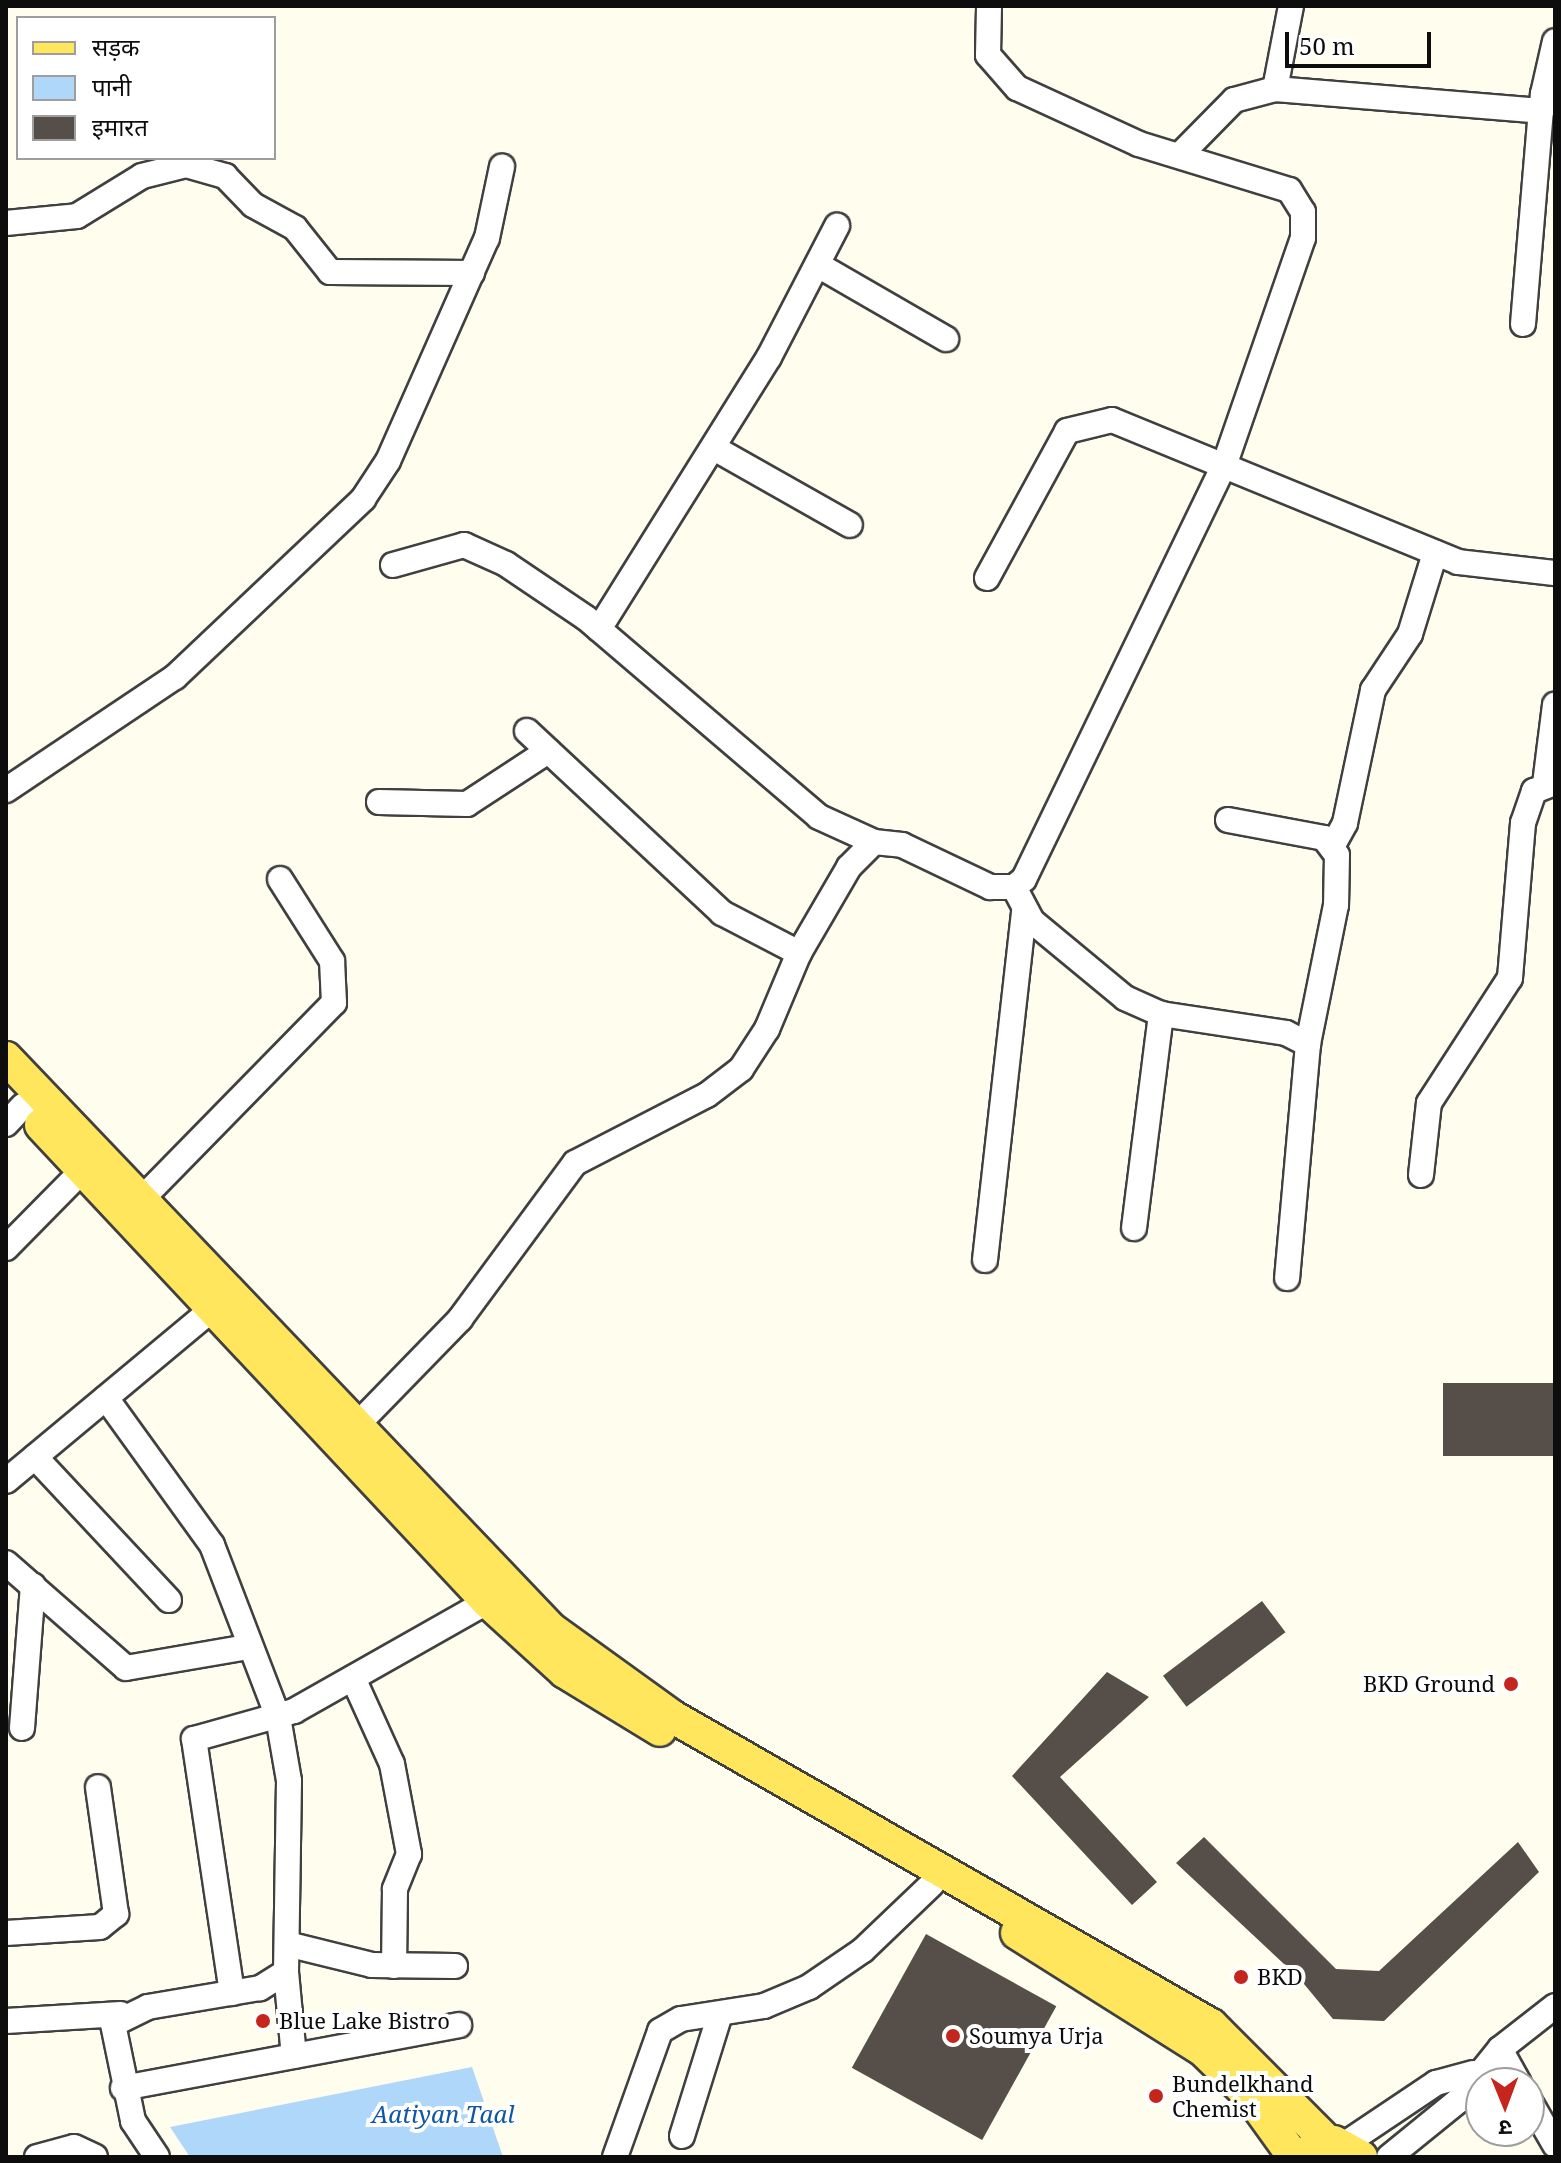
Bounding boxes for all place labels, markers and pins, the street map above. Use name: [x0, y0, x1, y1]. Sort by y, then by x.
place label: BKD Ground: [1363, 1671, 1495, 1697]
marker: BKD Ground: [1502, 1675, 1520, 1693]
place label: BKD: [1257, 1964, 1303, 1990]
marker: BKD: [1232, 1968, 1250, 1986]
place label: Blue Lake Bistro: [279, 2008, 450, 2034]
marker: Blue Lake Bistro: [254, 2012, 272, 2030]
place label: Soumya Urja: [969, 2023, 1104, 2049]
marker: Soumya Urja: [944, 2027, 962, 2045]
place label: Bundelkhand Chemist: [1172, 2070, 1314, 2122]
marker: Bundelkhand Chemist: [1147, 2087, 1165, 2105]

